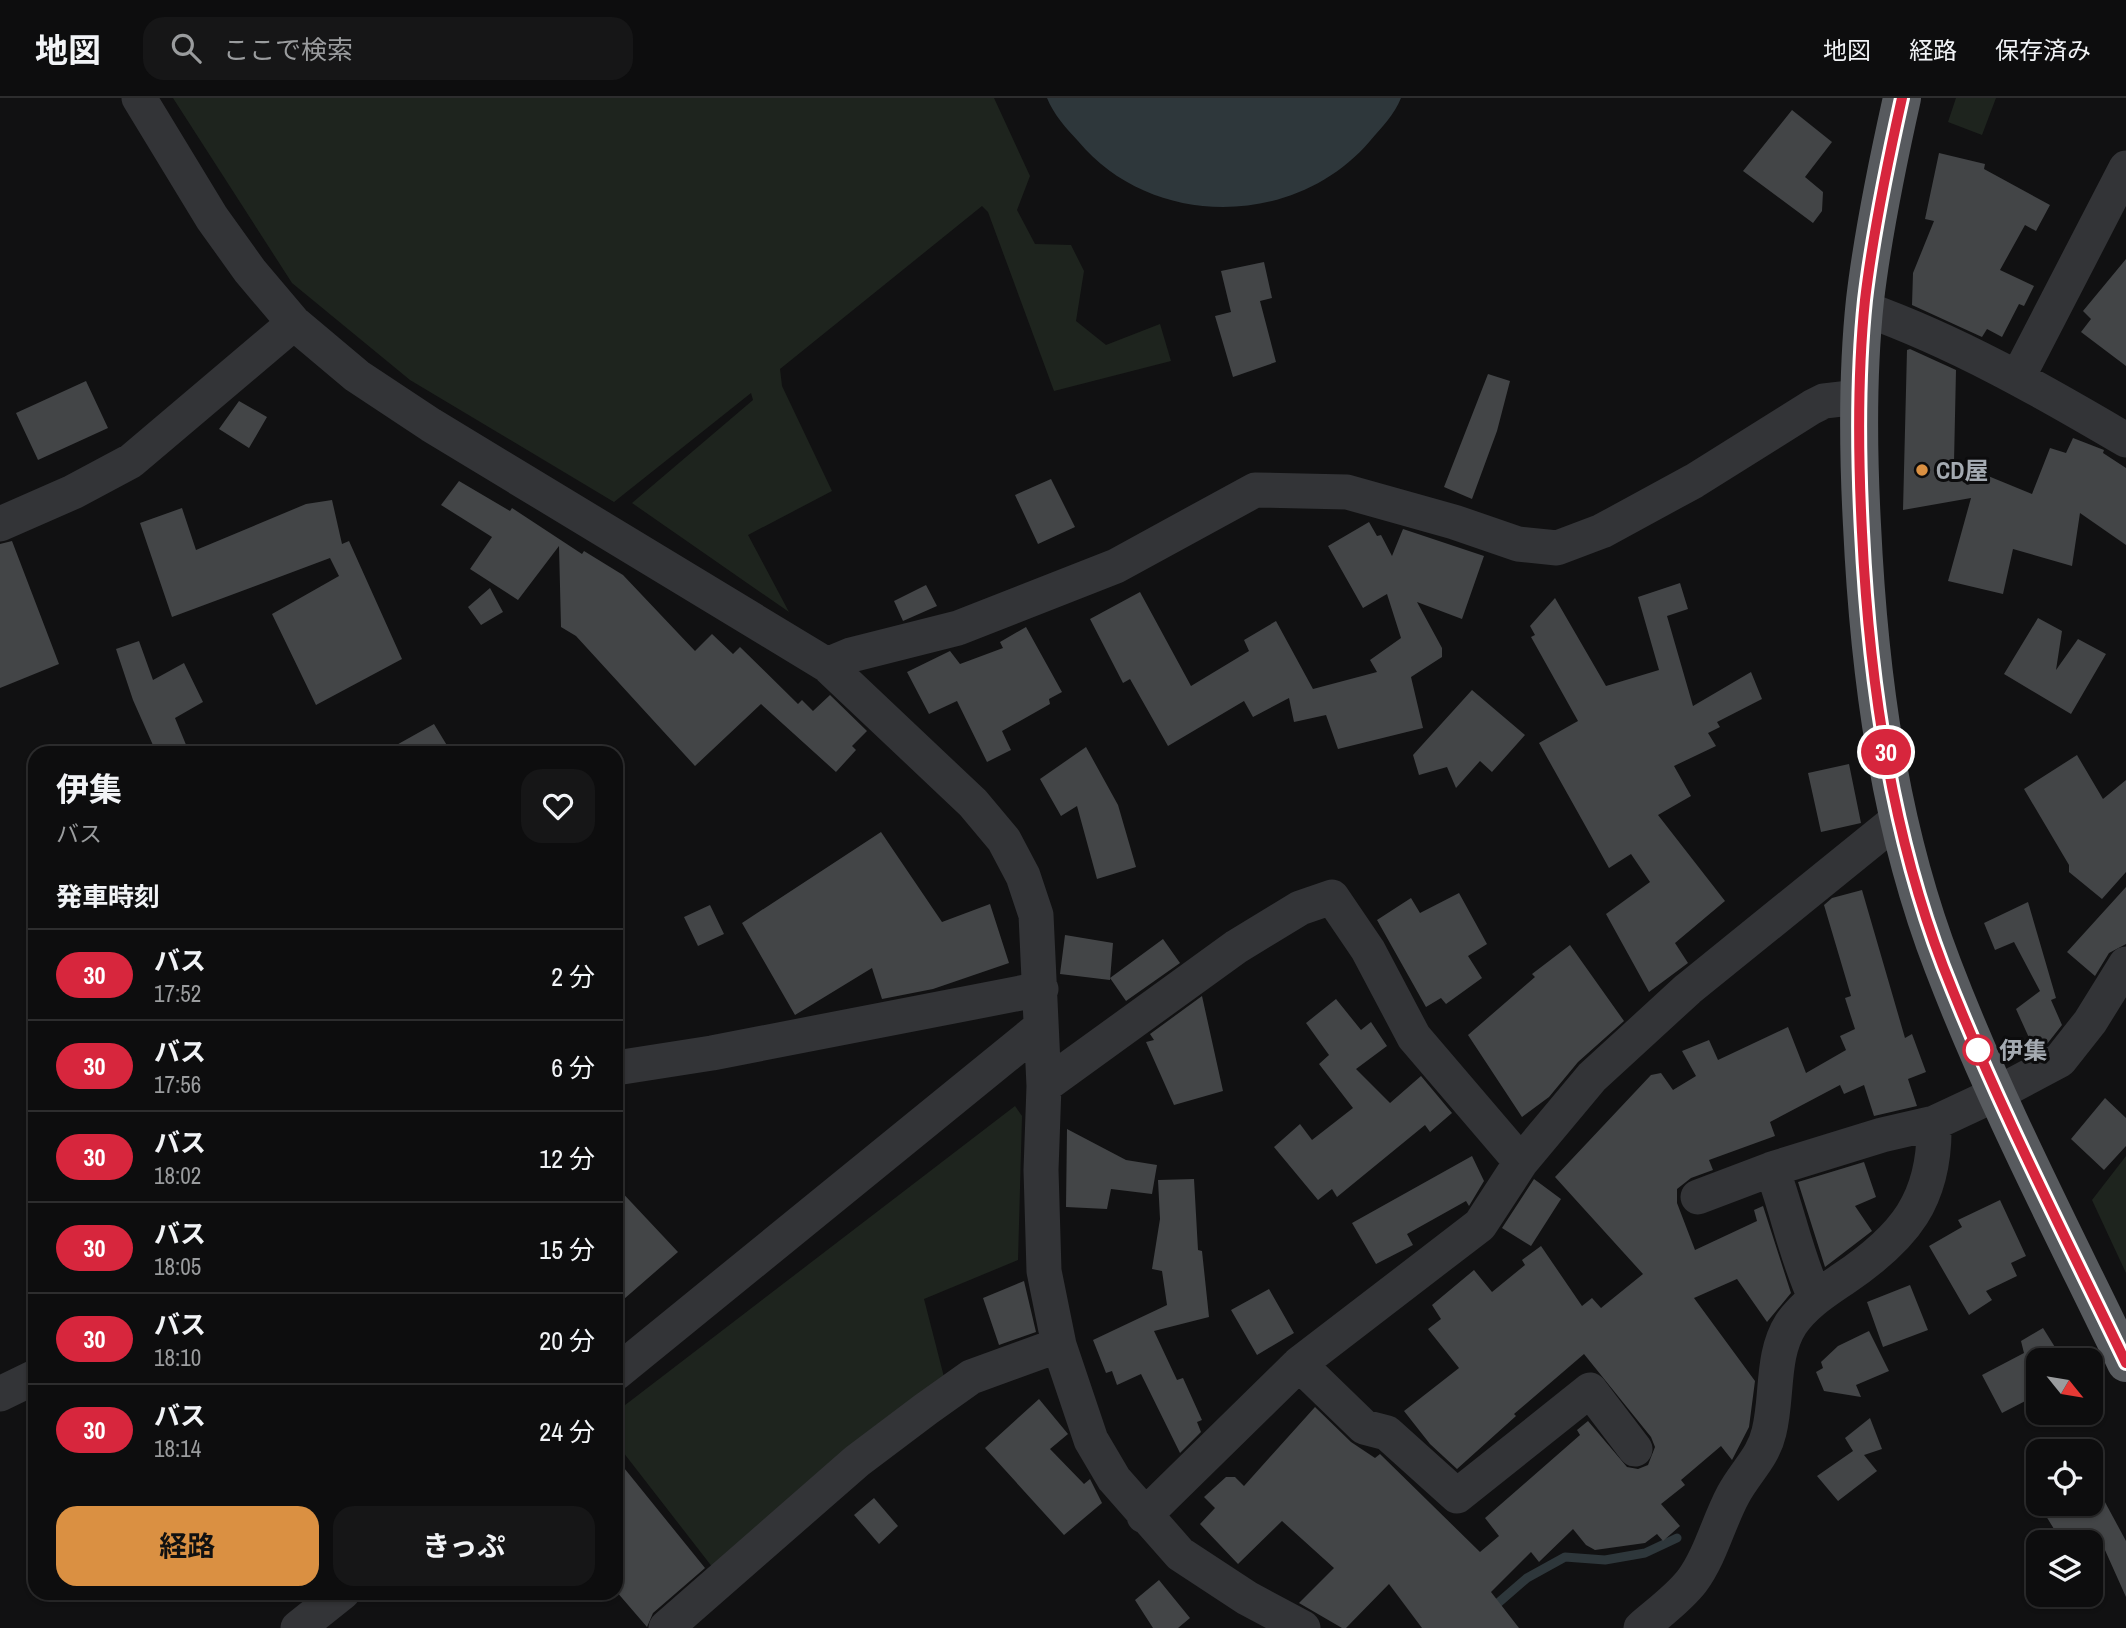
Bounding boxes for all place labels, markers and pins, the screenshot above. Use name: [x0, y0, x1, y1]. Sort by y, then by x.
place label: CD屋: [1936, 454, 1988, 486]
marker: CD屋: [1914, 462, 1930, 478]
place label: 伊集: [1999, 1034, 2047, 1066]
marker: 伊集: [1963, 1035, 1993, 1065]

